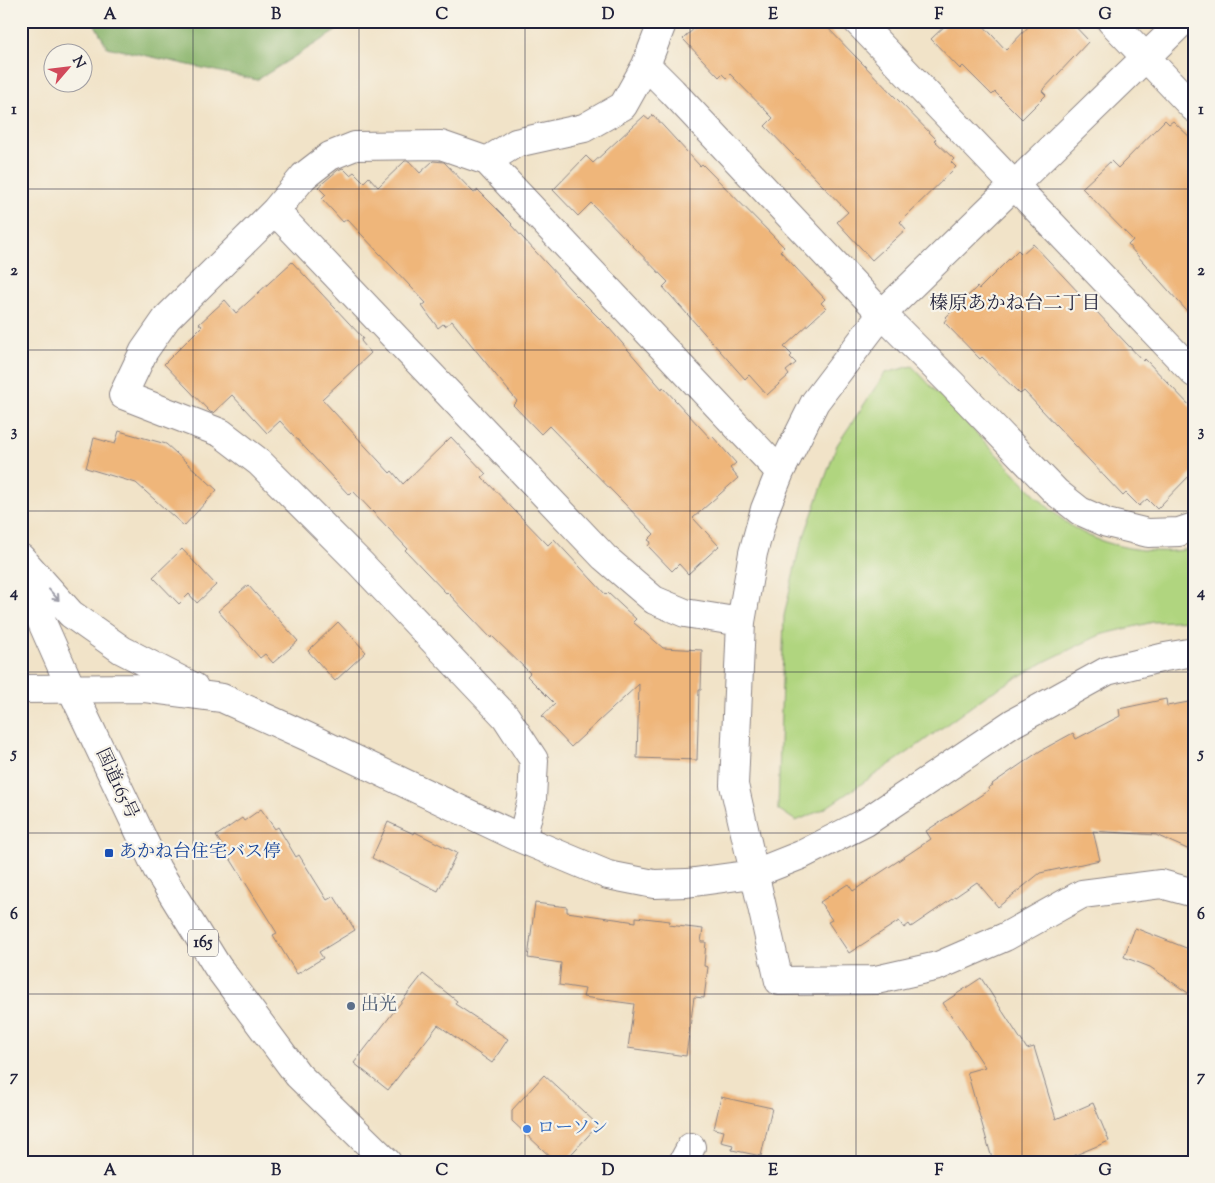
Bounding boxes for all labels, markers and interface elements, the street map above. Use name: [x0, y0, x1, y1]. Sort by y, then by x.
text: A: [104, 4, 117, 27]
text: B: [271, 4, 281, 27]
text: C: [436, 4, 449, 27]
text: D: [602, 4, 615, 27]
text: E: [768, 4, 778, 27]
text: F: [935, 4, 944, 27]
text: G: [1098, 4, 1112, 27]
north arrow: [42, 42, 92, 92]
text: N: [66, 53, 89, 72]
text: 1: [11, 99, 17, 122]
text: 1: [1198, 99, 1204, 122]
text: 2: [10, 260, 18, 283]
text: 2: [1197, 260, 1205, 283]
district label: 榛原あかね台二丁目: [929, 291, 1101, 318]
text: 3: [11, 421, 18, 444]
text: 3: [1198, 421, 1205, 444]
text: 4: [9, 582, 18, 605]
text: 4: [1196, 582, 1205, 605]
one-way arrow: [48, 588, 60, 601]
text: 5: [9, 743, 17, 766]
text: 5: [1196, 743, 1204, 766]
street label: 国道165号: [88, 744, 144, 824]
place label: あかね台住宅バス停: [119, 840, 281, 866]
marker: あかね台住宅バス停: [103, 847, 115, 859]
text: 6: [10, 904, 18, 927]
text: 6: [1197, 904, 1205, 927]
road number: 165: [188, 930, 218, 956]
place label: 出光: [361, 993, 397, 1019]
marker: 出光: [345, 1000, 357, 1012]
text: 7: [10, 1066, 19, 1089]
text: 7: [1197, 1066, 1206, 1089]
place label: ローソン: [537, 1116, 608, 1142]
marker: ローソン: [521, 1123, 533, 1135]
text: A: [104, 1160, 117, 1183]
text: B: [271, 1160, 281, 1183]
text: C: [436, 1160, 449, 1183]
text: D: [602, 1160, 615, 1183]
text: E: [768, 1160, 778, 1183]
text: F: [935, 1160, 944, 1183]
text: G: [1098, 1160, 1112, 1183]

